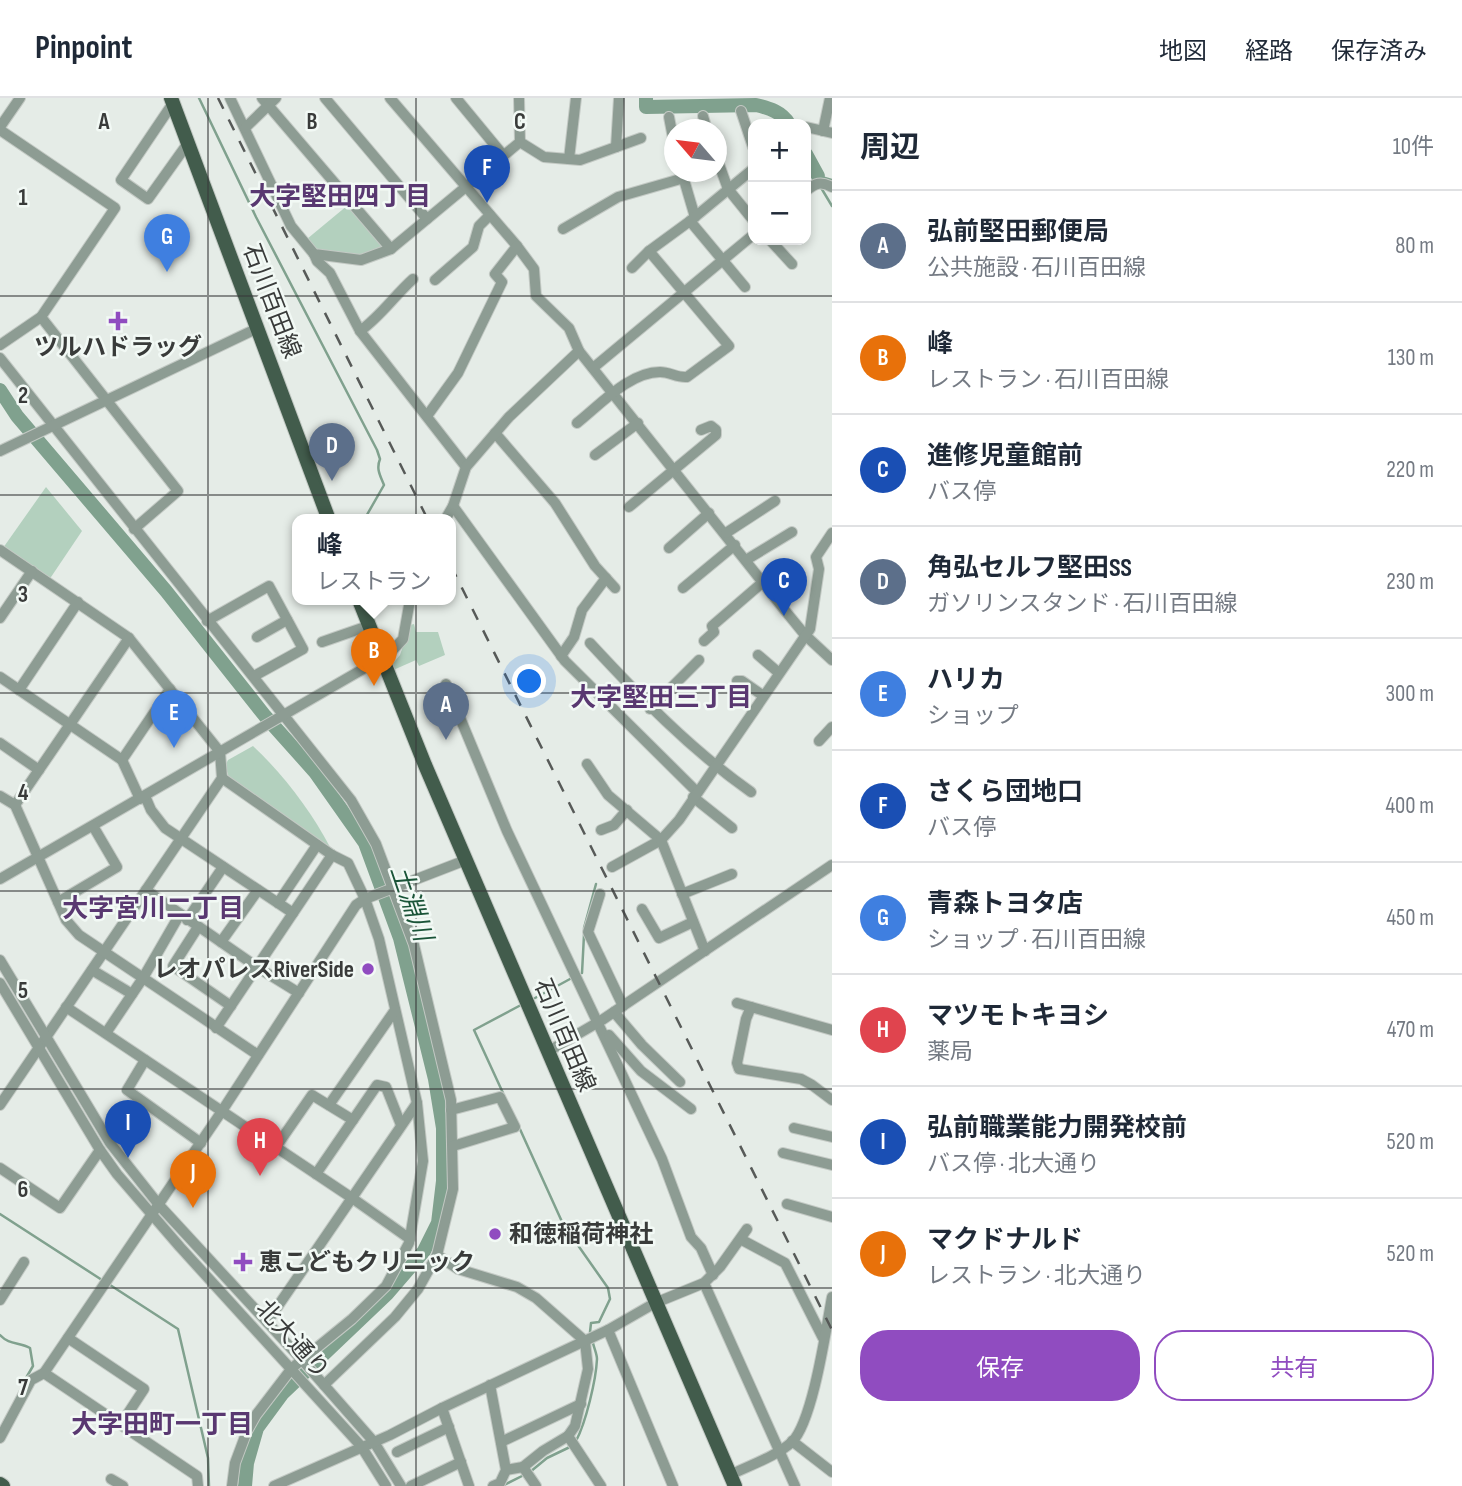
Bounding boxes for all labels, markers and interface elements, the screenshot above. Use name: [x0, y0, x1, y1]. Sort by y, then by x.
text: Pinpoint: [35, 28, 132, 68]
text: 地図: [1159, 37, 1207, 66]
text: 経路: [1245, 37, 1293, 66]
text: 保存済み: [1331, 37, 1427, 66]
text: A: [98, 108, 111, 136]
text: B: [307, 108, 318, 136]
text: C: [514, 108, 526, 136]
north arrow: [664, 119, 727, 182]
map controls: [748, 119, 811, 245]
button: +: [748, 119, 811, 182]
text: 周辺: [860, 130, 920, 166]
text: 10件: [1393, 133, 1434, 161]
pin: F: [464, 145, 510, 203]
district label: 大字堅田四丁目: [249, 182, 431, 213]
button: −: [748, 182, 811, 245]
text: 1: [18, 184, 28, 212]
pin: G: [144, 214, 190, 272]
text: 弘前堅田郵便局: [927, 217, 1109, 248]
text: A: [878, 232, 888, 260]
text: 80 m: [1395, 232, 1434, 260]
street label: 石川百田線: [236, 240, 307, 362]
text: 公共施設 · 石川百田線: [927, 254, 1146, 282]
marker: ツルハドラッグ: [110, 313, 126, 329]
text: 峰: [927, 329, 953, 360]
place label: ツルハドラッグ: [34, 333, 202, 362]
text: B: [878, 344, 888, 372]
text: 130 m: [1388, 344, 1434, 372]
text: レストラン · 石川百田線: [927, 366, 1169, 394]
text: 2: [18, 382, 28, 410]
pin: D: [309, 423, 355, 481]
text: 進修児童館前: [927, 441, 1083, 472]
text: C: [877, 456, 889, 484]
text: 220 m: [1386, 456, 1434, 484]
text: バス停: [927, 478, 996, 506]
popup: [292, 514, 456, 605]
text: 峰: [317, 531, 343, 562]
text: 角弘セルフ堅田SS: [927, 553, 1132, 584]
pin: C: [761, 558, 807, 616]
text: レストラン: [317, 568, 432, 596]
text: D: [877, 568, 889, 596]
text: 230 m: [1386, 568, 1434, 596]
text: 3: [18, 581, 28, 609]
text: ガソリンスタンド · 石川百田線: [927, 590, 1237, 618]
pin: B: [351, 628, 397, 686]
your location: [512, 664, 546, 698]
text: ハリカ: [927, 665, 1005, 696]
text: E: [878, 680, 888, 708]
text: 300 m: [1385, 680, 1434, 708]
pin: A: [423, 682, 469, 740]
district label: 大字堅田三丁目: [570, 683, 752, 714]
pin: E: [151, 690, 197, 748]
text: ショップ: [927, 702, 1019, 730]
text: さくら団地口: [927, 777, 1083, 808]
text: 4: [18, 779, 29, 807]
text: F: [878, 792, 888, 820]
text: 400 m: [1385, 792, 1434, 820]
text: バス停: [927, 814, 996, 842]
water label: 土淵川: [383, 862, 439, 948]
text: 青森トヨタ店: [927, 889, 1083, 920]
district label: 大字宮川二丁目: [62, 894, 244, 925]
text: G: [877, 904, 889, 932]
text: 450 m: [1386, 904, 1434, 932]
text: ショップ · 石川百田線: [927, 926, 1146, 954]
place label: レオパレスRiverSide: [153, 955, 354, 984]
marker: レオパレスRiverSide: [360, 961, 376, 977]
street label: 石川百田線: [528, 974, 601, 1096]
text: 5: [18, 977, 28, 1005]
text: マツモトキヨシ: [927, 1001, 1109, 1032]
text: H: [877, 1016, 889, 1044]
text: 470 m: [1387, 1016, 1434, 1044]
text: 薬局: [927, 1038, 973, 1066]
pin: I: [105, 1100, 151, 1158]
text: 弘前職業能力開発校前: [927, 1113, 1187, 1144]
pin: H: [237, 1118, 283, 1176]
text: I: [880, 1128, 886, 1156]
text: 520 m: [1387, 1128, 1434, 1156]
pin: J: [170, 1150, 216, 1208]
text: バス停 · 北大通り: [927, 1150, 1100, 1178]
text: 6: [18, 1176, 28, 1204]
place label: 和徳稲荷神社: [509, 1220, 653, 1249]
text: マクドナルド: [927, 1225, 1083, 1256]
marker: 和徳稲荷神社: [487, 1226, 503, 1242]
text: J: [880, 1240, 886, 1268]
text: 520 m: [1387, 1240, 1434, 1268]
place label: 恵こどもクリニック: [259, 1248, 475, 1277]
marker: 恵こどもクリニック: [233, 1252, 253, 1272]
text: レストラン · 北大通り: [927, 1262, 1146, 1290]
street label: 北大通り: [250, 1294, 336, 1385]
button: 保存: [860, 1330, 1140, 1401]
button: 共有: [1154, 1330, 1434, 1401]
text: 7: [18, 1374, 28, 1402]
district label: 大字田町一丁目: [71, 1410, 253, 1441]

